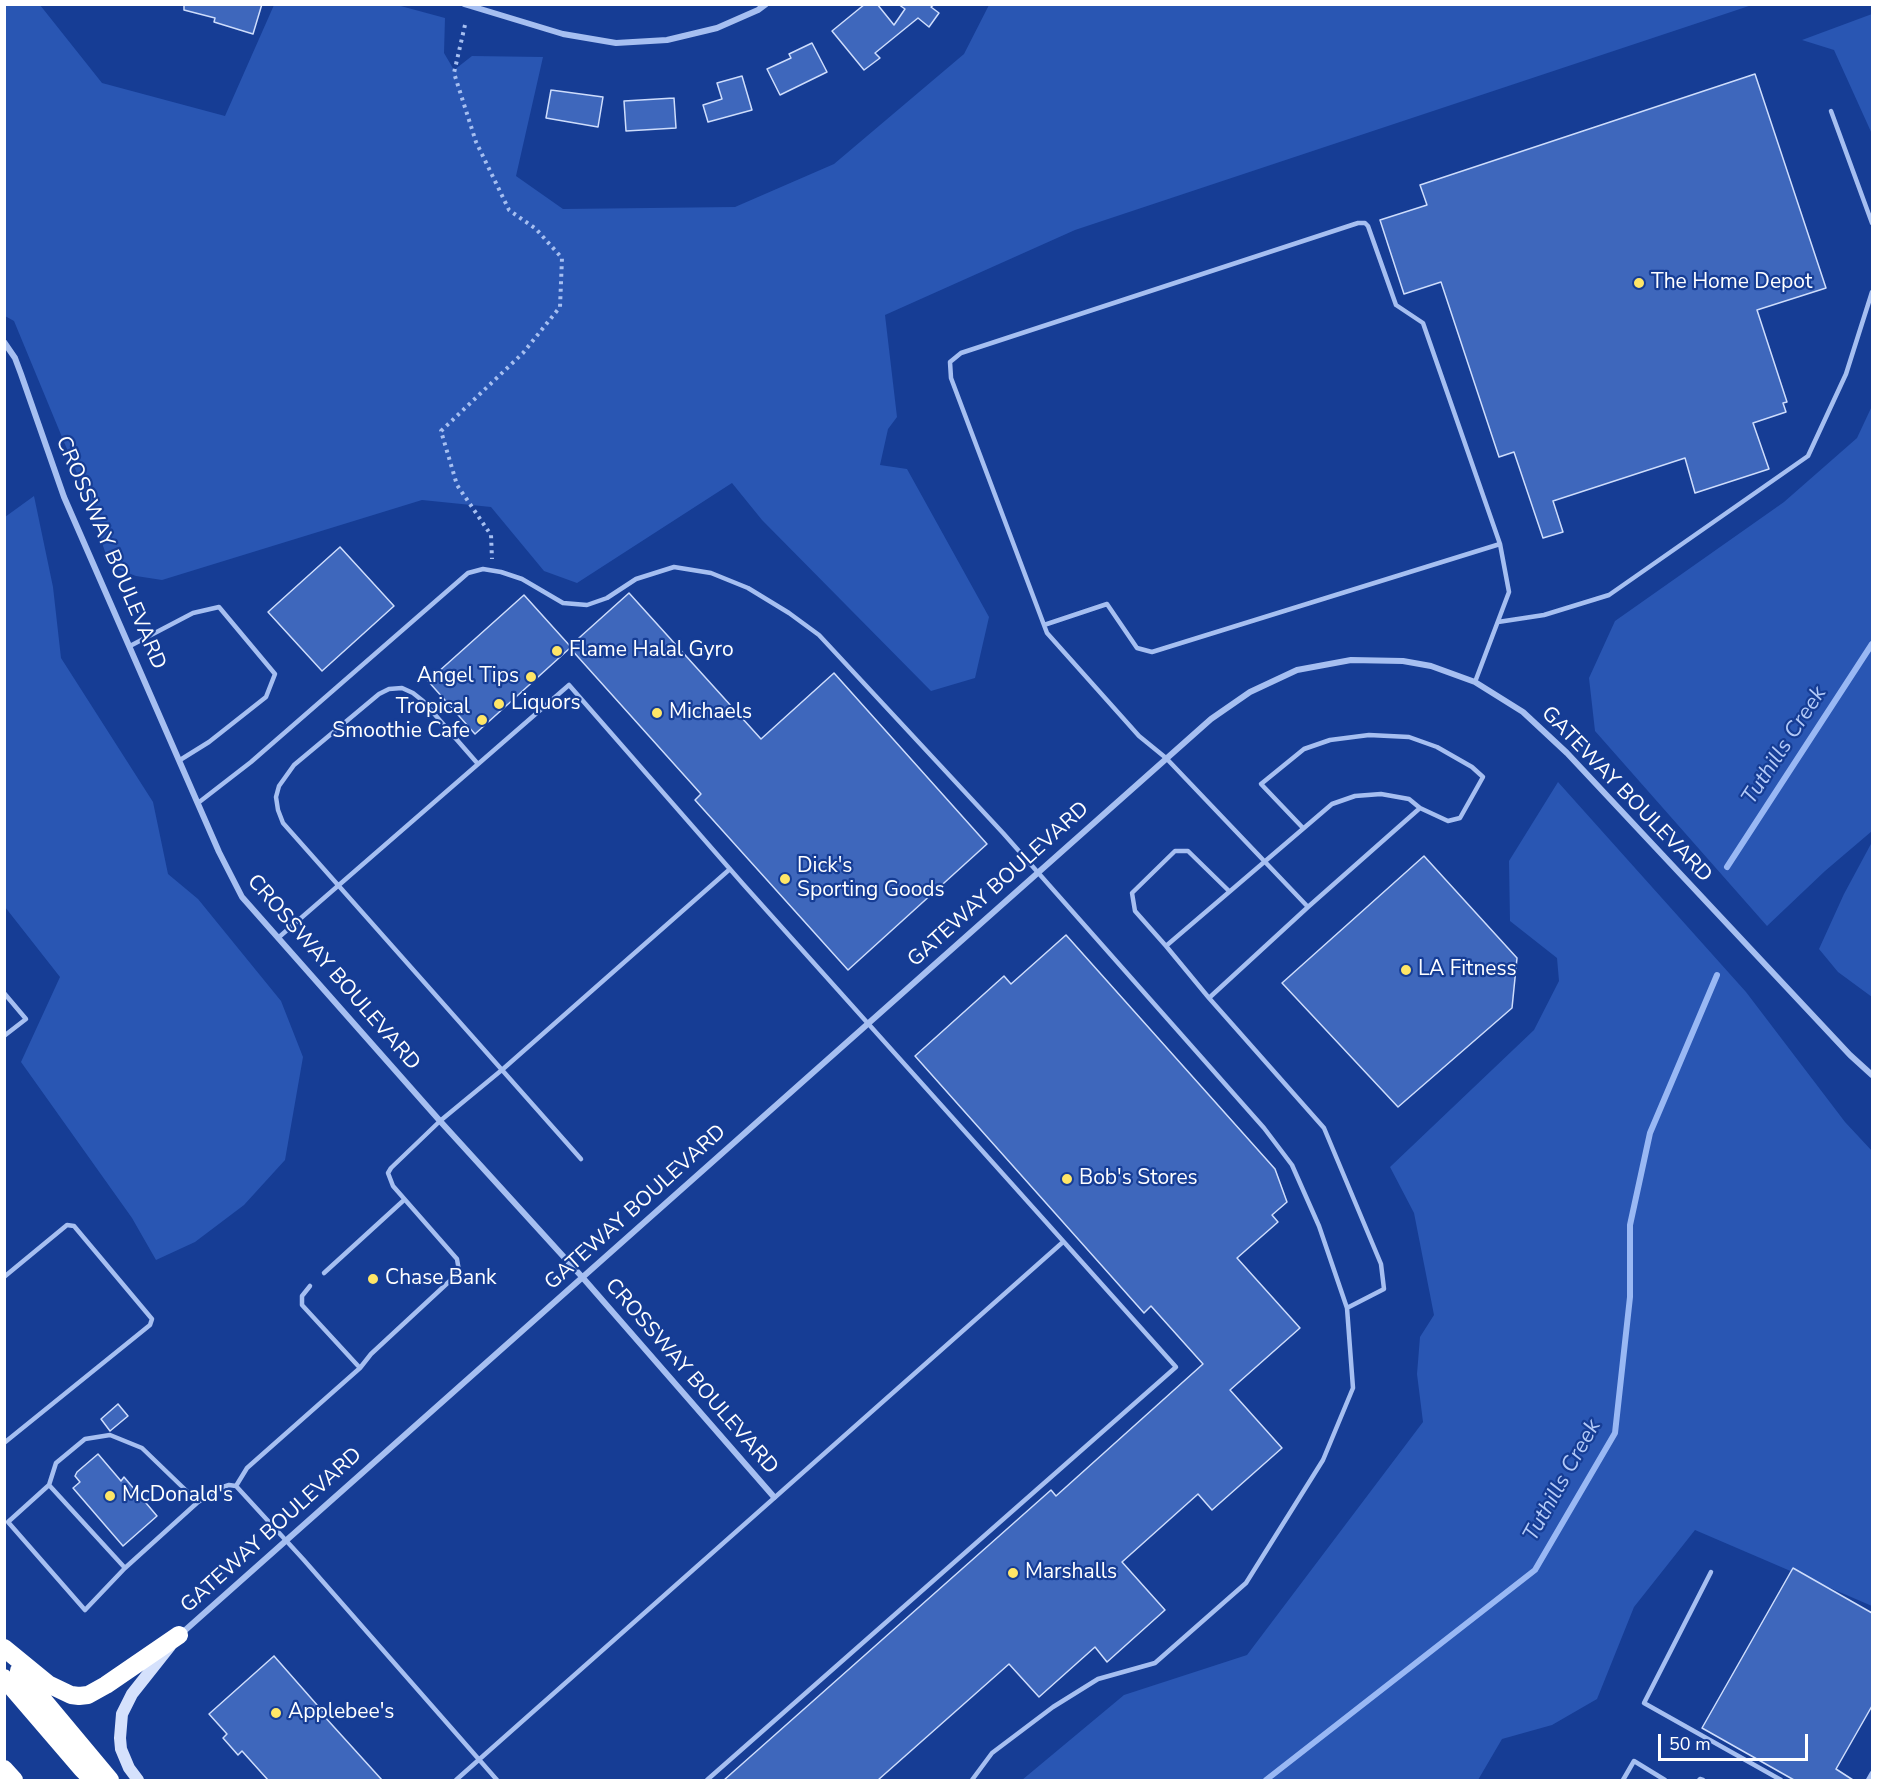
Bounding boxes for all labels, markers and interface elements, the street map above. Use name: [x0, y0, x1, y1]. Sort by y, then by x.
place label: The Home Depot: [1651, 270, 1812, 296]
marker: The Home Depot: [1632, 276, 1646, 290]
street label: CROSSWAY BOULEVARD: [49, 433, 171, 673]
place label: Flame Halal Gyro: [569, 638, 734, 664]
marker: Flame Halal Gyro: [550, 644, 564, 658]
place label: Angel Tips: [417, 664, 519, 690]
marker: Angel Tips: [524, 670, 538, 684]
water label: Tuthills Creek: [1737, 682, 1833, 810]
place label: Liquors: [511, 691, 580, 717]
place label: Tropical Smoothie Cafe: [332, 695, 470, 745]
marker: Liquors: [492, 697, 506, 711]
place label: Michaels: [669, 700, 752, 726]
street label: GATEWAY BOULEVARD: [1535, 702, 1717, 888]
marker: Michaels: [650, 706, 664, 720]
marker: Tropical Smoothie Cafe: [475, 713, 489, 727]
street label: GATEWAY BOULEVARD: [903, 797, 1095, 973]
place label: Dick's Sporting Goods: [797, 854, 945, 904]
street label: CROSSWAY BOULEVARD: [241, 870, 425, 1076]
marker: Dick's Sporting Goods: [778, 872, 792, 886]
place label: LA Fitness: [1418, 957, 1517, 983]
marker: LA Fitness: [1399, 963, 1413, 977]
street label: GATEWAY BOULEVARD: [540, 1120, 732, 1296]
place label: Bob's Stores: [1079, 1166, 1198, 1192]
marker: Bob's Stores: [1060, 1172, 1074, 1186]
place label: Chase Bank: [385, 1266, 497, 1292]
marker: Chase Bank: [366, 1272, 380, 1286]
street label: CROSSWAY BOULEVARD: [599, 1274, 783, 1480]
water label: Tuthills Creek: [1519, 1415, 1607, 1547]
street label: GATEWAY BOULEVARD: [176, 1443, 368, 1619]
place label: McDonald's: [122, 1483, 233, 1509]
marker: McDonald's: [103, 1489, 117, 1503]
place label: Marshalls: [1025, 1560, 1117, 1586]
marker: Marshalls: [1006, 1566, 1020, 1580]
place label: Applebee's: [288, 1700, 394, 1726]
marker: Applebee's: [269, 1706, 283, 1720]
scale bar: [1661, 1722, 1811, 1760]
text: 50 m: [1669, 1732, 1711, 1756]

